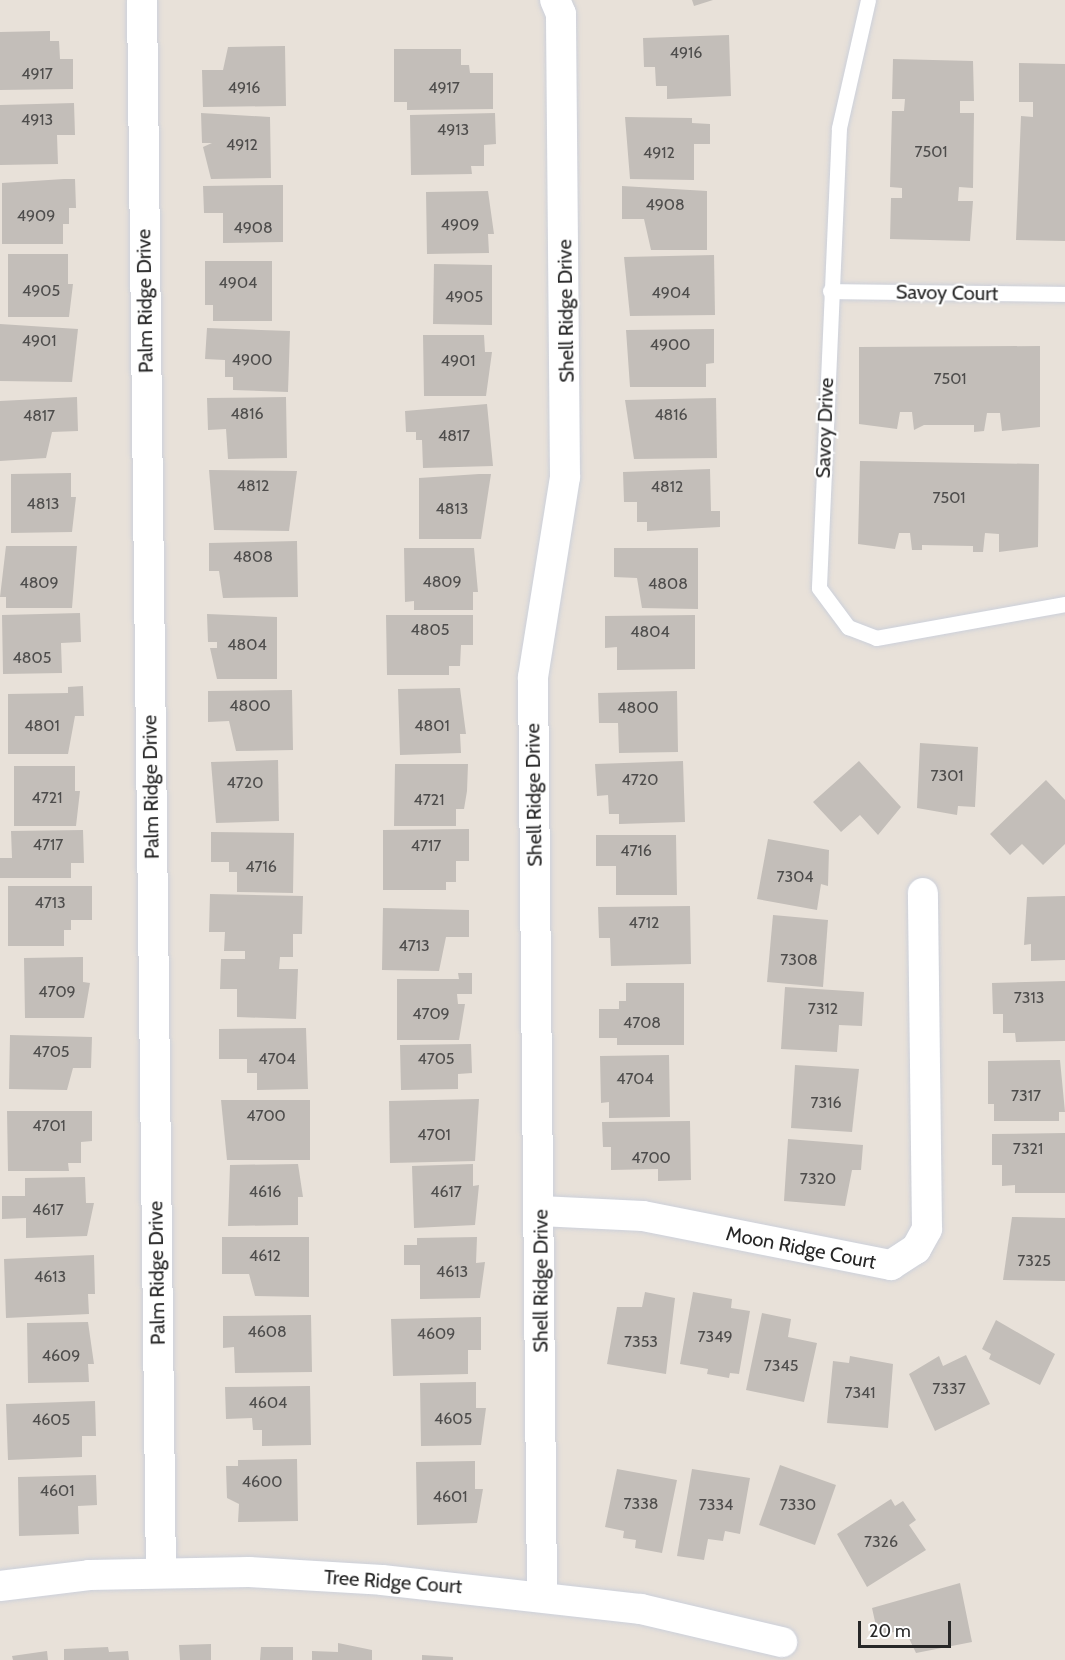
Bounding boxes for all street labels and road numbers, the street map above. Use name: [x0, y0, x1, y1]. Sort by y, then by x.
street label: Palm Ridge Drive: [132, 229, 158, 373]
street label: Shell Ridge Drive: [553, 239, 579, 383]
street label: Savoy Court: [896, 280, 998, 306]
street label: Savoy Drive: [811, 377, 839, 479]
street label: Palm Ridge Drive: [138, 715, 164, 859]
street label: Shell Ridge Drive: [521, 723, 547, 867]
street label: Palm Ridge Drive: [144, 1201, 170, 1345]
street label: Shell Ridge Drive: [529, 1209, 553, 1353]
street label: Moon Ridge Court: [724, 1222, 878, 1274]
street label: Tree Ridge Court: [323, 1565, 463, 1599]

